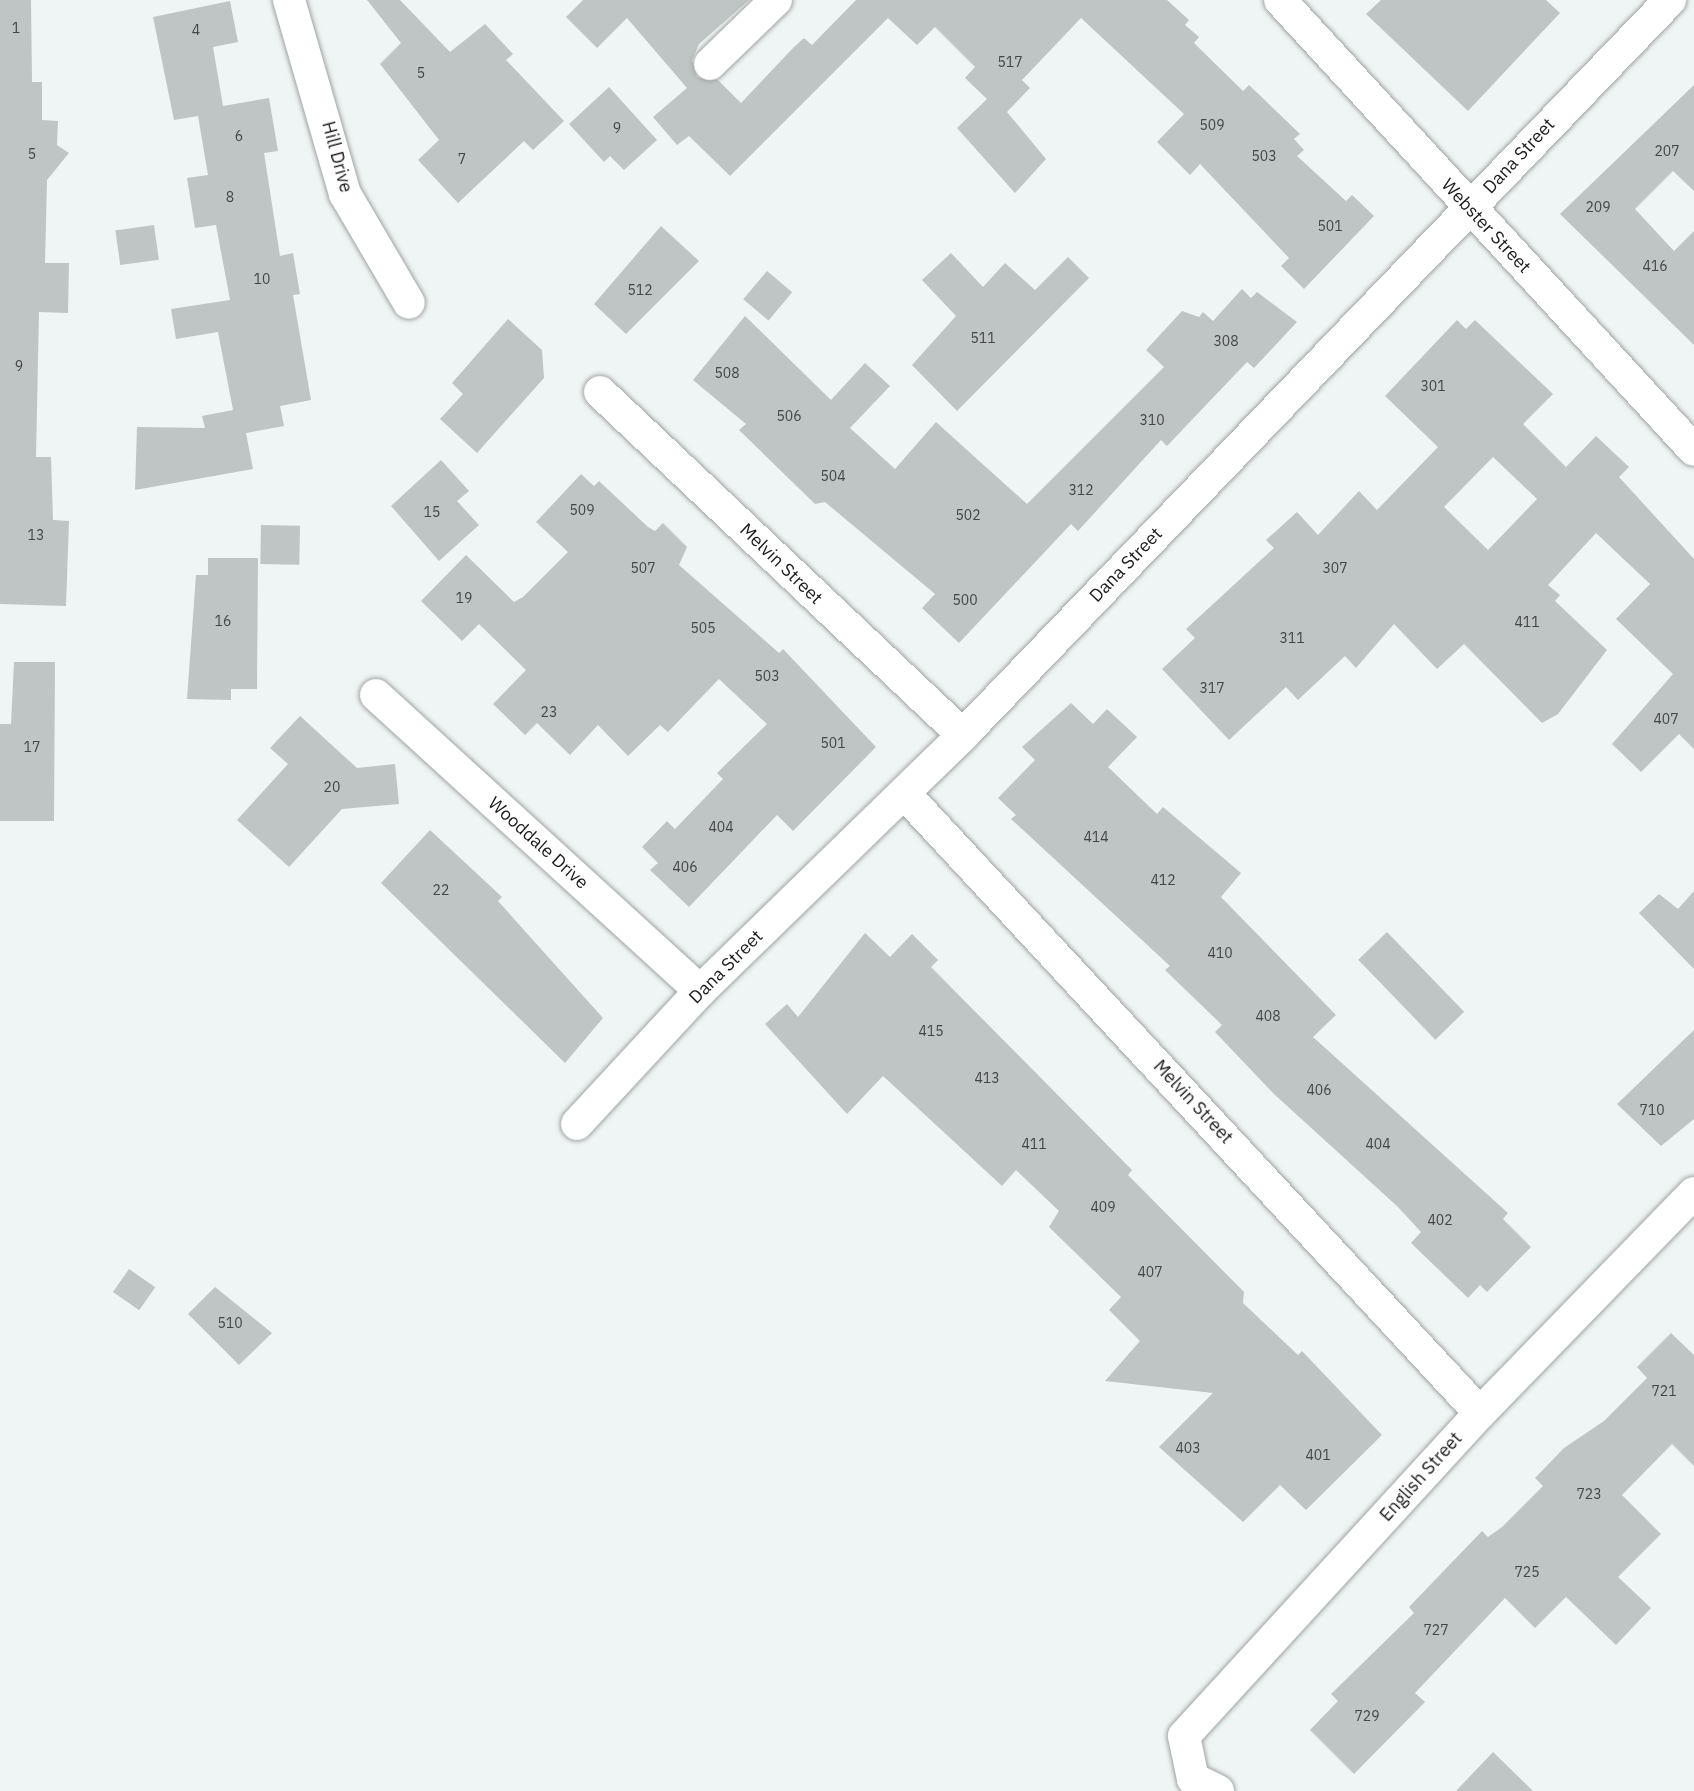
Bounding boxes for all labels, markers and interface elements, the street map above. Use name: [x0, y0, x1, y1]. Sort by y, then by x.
house number: 1: [12, 20, 20, 36]
house number: 4: [192, 22, 200, 38]
house number: 517: [997, 54, 1023, 70]
house number: 5: [417, 65, 425, 81]
street label: Dana Street: [1479, 114, 1559, 198]
house number: 509: [1199, 117, 1225, 133]
street label: Hill Drive: [317, 119, 357, 195]
house number: 9: [613, 120, 621, 136]
house number: 6: [235, 128, 243, 144]
house number: 207: [1654, 143, 1680, 159]
house number: 5: [28, 146, 36, 162]
house number: 503: [1251, 148, 1277, 164]
house number: 7: [458, 151, 466, 167]
street label: Webster Street: [1437, 174, 1535, 278]
house number: 8: [226, 189, 234, 205]
house number: 209: [1585, 199, 1611, 215]
house number: 501: [1317, 218, 1343, 234]
house number: 416: [1642, 258, 1668, 274]
house number: 10: [254, 271, 270, 287]
house number: 512: [627, 282, 653, 298]
house number: 511: [970, 330, 996, 346]
house number: 308: [1213, 333, 1239, 349]
house number: 9: [15, 358, 23, 374]
house number: 508: [714, 365, 740, 381]
house number: 301: [1420, 378, 1446, 394]
house number: 506: [776, 408, 802, 424]
house number: 310: [1139, 412, 1165, 428]
house number: 504: [820, 468, 846, 484]
house number: 312: [1068, 482, 1094, 498]
house number: 509: [569, 502, 595, 518]
house number: 15: [424, 504, 440, 520]
house number: 502: [955, 507, 981, 523]
street label: Melvin Street: [735, 519, 827, 609]
street label: Dana Street: [1085, 523, 1167, 607]
house number: 13: [28, 527, 44, 543]
house number: 507: [630, 560, 656, 576]
house number: 307: [1322, 560, 1348, 576]
house number: 19: [456, 590, 472, 606]
house number: 500: [952, 592, 978, 608]
house number: 16: [215, 613, 231, 629]
house number: 411: [1514, 614, 1540, 630]
house number: 505: [690, 620, 716, 636]
house number: 311: [1279, 630, 1305, 646]
house number: 503: [754, 668, 780, 684]
house number: 317: [1199, 680, 1225, 696]
house number: 23: [541, 704, 557, 720]
house number: 407: [1653, 711, 1679, 727]
house number: 501: [820, 735, 846, 751]
house number: 17: [24, 739, 40, 755]
house number: 20: [324, 779, 340, 795]
street label: Wooddale Drive: [484, 792, 592, 894]
house number: 404: [708, 819, 734, 835]
house number: 414: [1083, 829, 1109, 845]
house number: 406: [672, 859, 698, 875]
house number: 412: [1150, 872, 1176, 888]
house number: 22: [433, 882, 449, 898]
street label: Dana Street: [685, 926, 767, 1008]
house number: 410: [1207, 945, 1233, 961]
house number: 408: [1255, 1008, 1281, 1024]
house number: 415: [918, 1023, 944, 1039]
street label: Melvin Street: [1149, 1056, 1237, 1148]
house number: 413: [974, 1070, 1000, 1086]
house number: 406: [1306, 1082, 1332, 1098]
house number: 710: [1639, 1102, 1665, 1118]
house number: 411: [1021, 1136, 1047, 1152]
house number: 404: [1365, 1136, 1391, 1152]
house number: 409: [1090, 1199, 1116, 1215]
house number: 402: [1427, 1212, 1453, 1228]
house number: 407: [1137, 1264, 1163, 1280]
house number: 510: [217, 1315, 243, 1331]
house number: 721: [1651, 1383, 1677, 1399]
street label: English Street: [1375, 1428, 1467, 1526]
house number: 403: [1175, 1440, 1201, 1456]
house number: 401: [1305, 1447, 1331, 1463]
house number: 723: [1576, 1486, 1602, 1502]
house number: 725: [1514, 1564, 1540, 1580]
house number: 727: [1423, 1622, 1449, 1638]
house number: 729: [1354, 1708, 1380, 1724]

